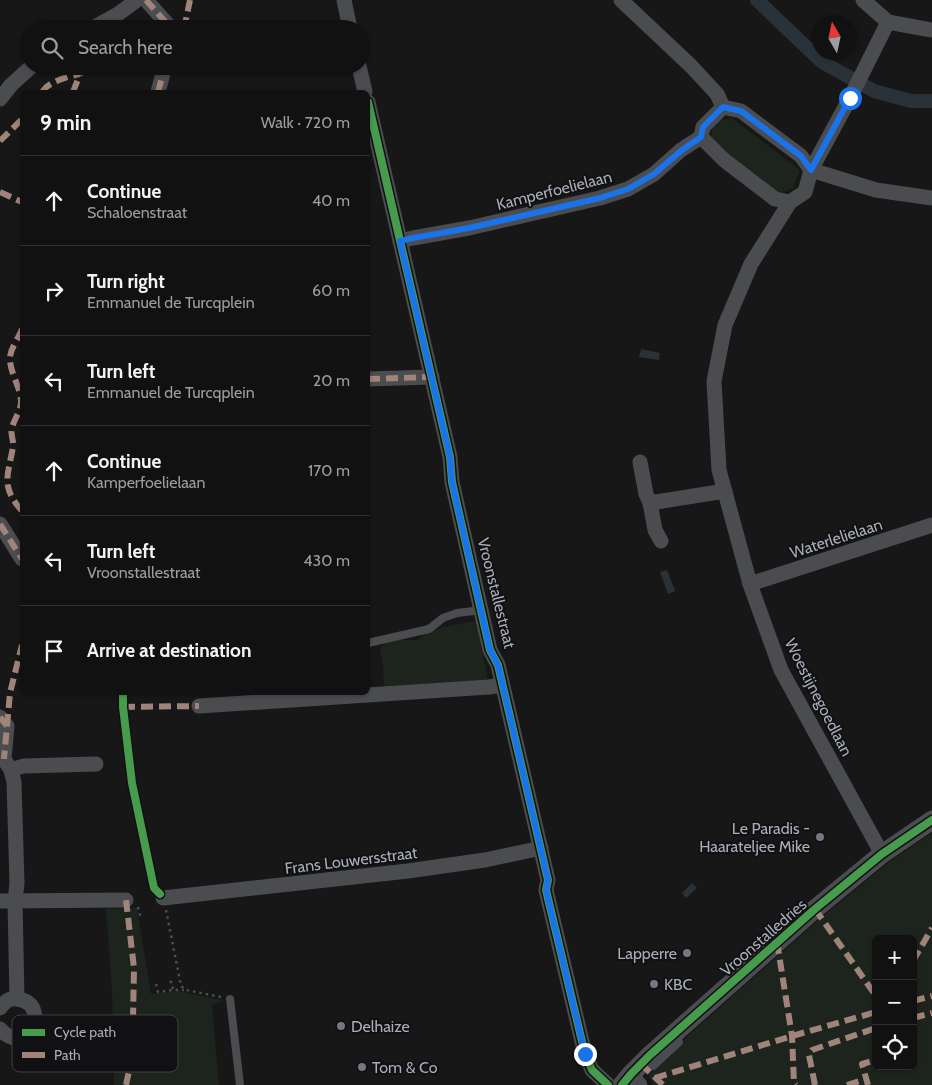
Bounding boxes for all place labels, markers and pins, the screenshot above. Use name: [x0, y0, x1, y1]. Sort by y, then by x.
place label: Le Paradis - Haarateljee Mike: [699, 819, 810, 856]
marker: Le Paradis - Haarateljee Mike: [814, 831, 826, 843]
place label: Lapperre: [617, 944, 677, 963]
marker: Lapperre: [681, 947, 693, 959]
place label: KBC: [664, 975, 693, 994]
marker: KBC: [648, 978, 660, 990]
place label: Delhaize: [351, 1017, 410, 1036]
marker: Delhaize: [335, 1020, 347, 1032]
place label: Tom & Co: [372, 1058, 438, 1077]
marker: Tom & Co: [356, 1061, 368, 1073]

